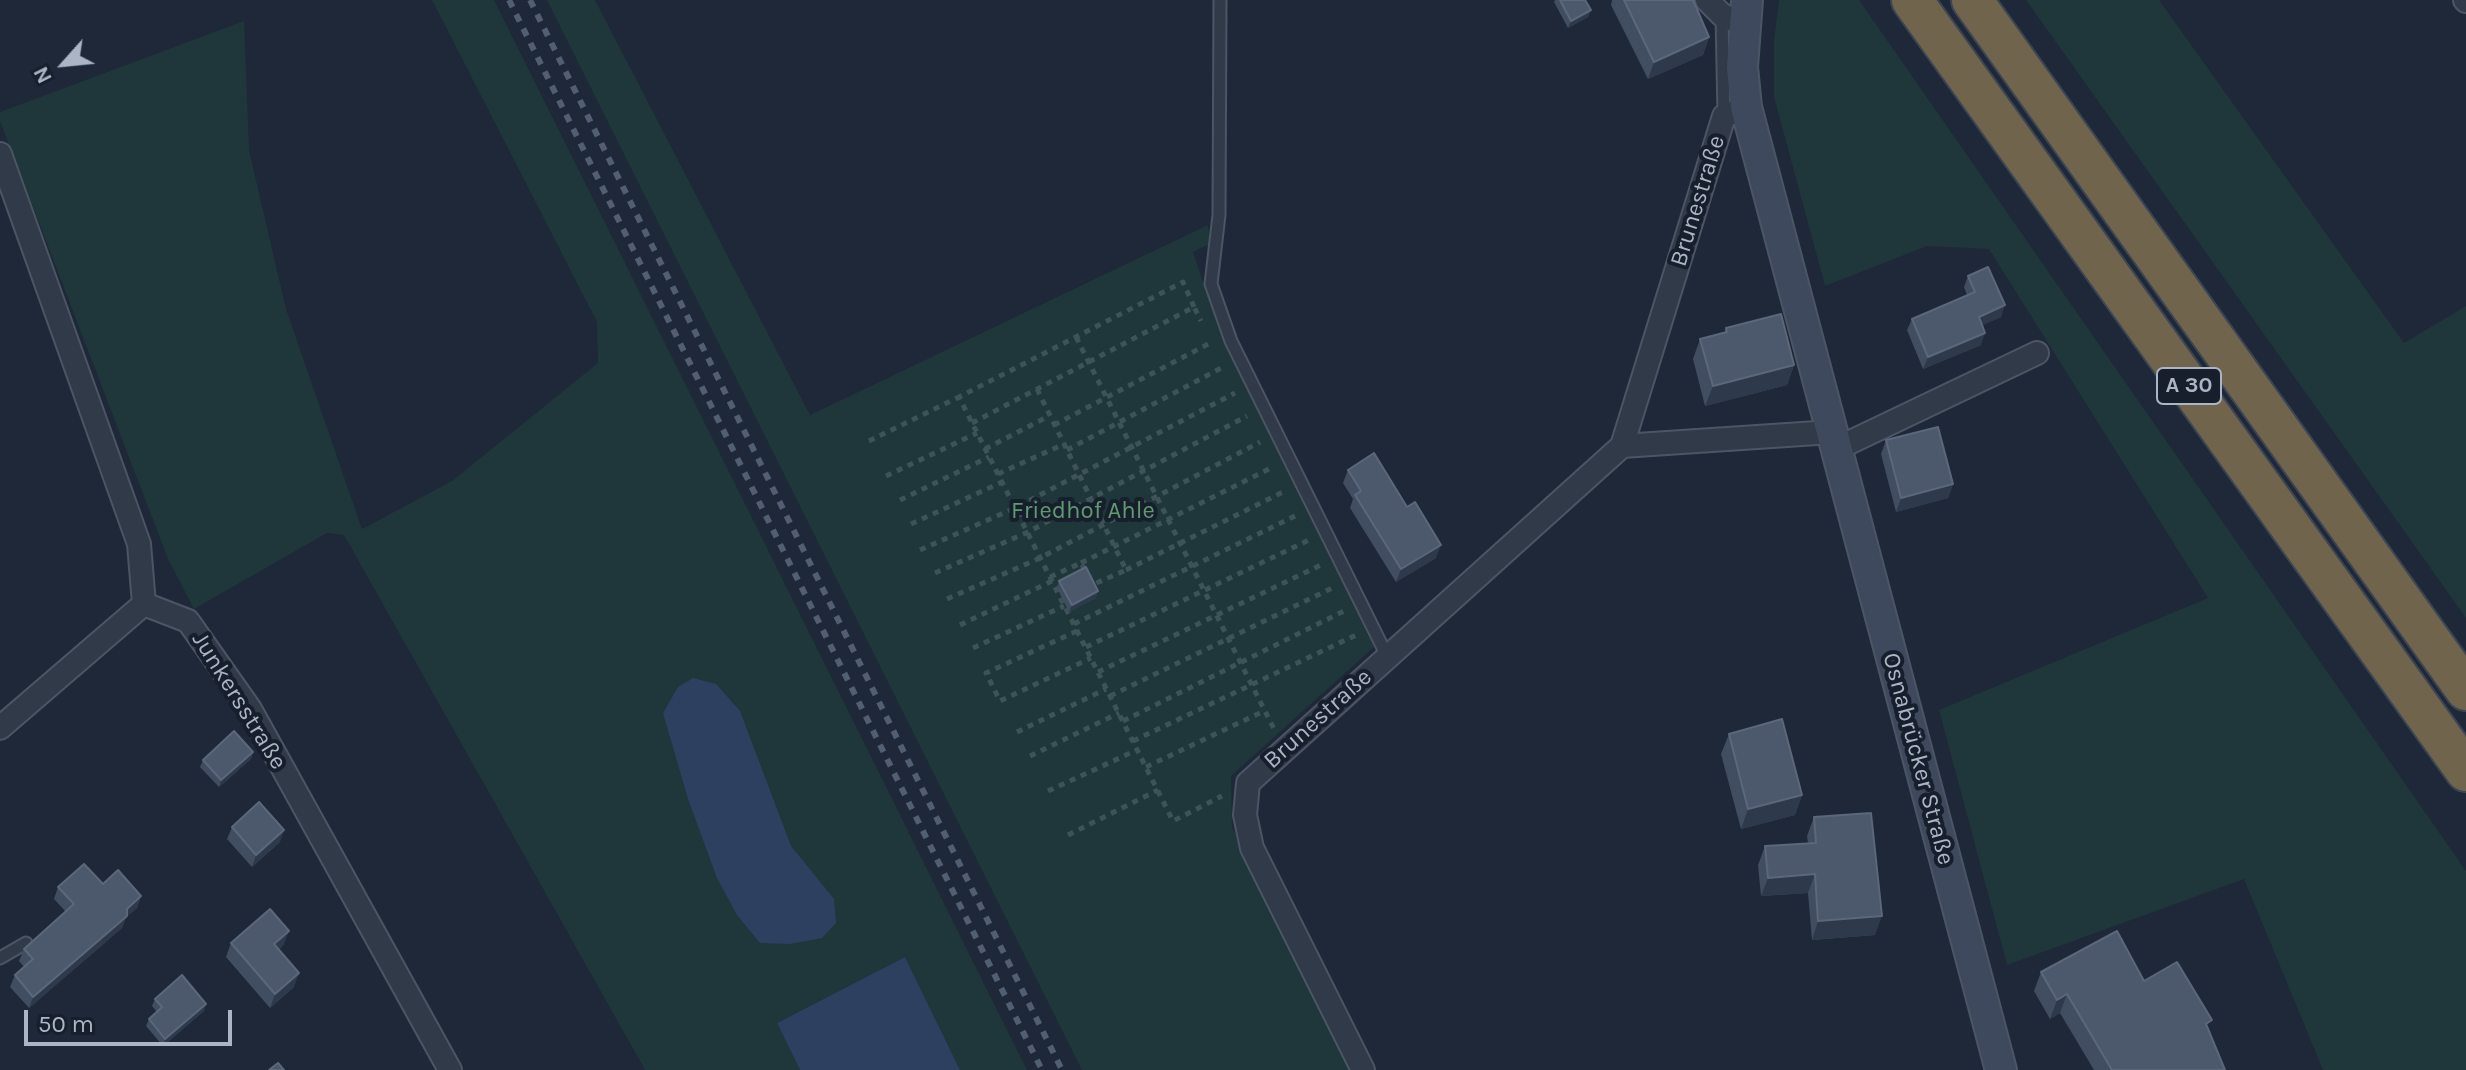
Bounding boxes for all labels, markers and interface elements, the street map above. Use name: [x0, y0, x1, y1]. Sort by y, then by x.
north arrow: [24, 24, 104, 104]
text: N: [27, 62, 58, 88]
street label: Brunestraße: [1664, 132, 1732, 270]
road number: A 30: [2157, 368, 2221, 404]
park label: Friedhof Ahle: [1011, 497, 1155, 525]
street label: Junkersstraße: [185, 627, 293, 775]
street label: Osnabrücker Straße: [1876, 650, 1960, 868]
street label: Brunestraße: [1258, 663, 1378, 775]
scale bar: [28, 994, 236, 1044]
text: 50 m: [38, 1010, 94, 1038]

